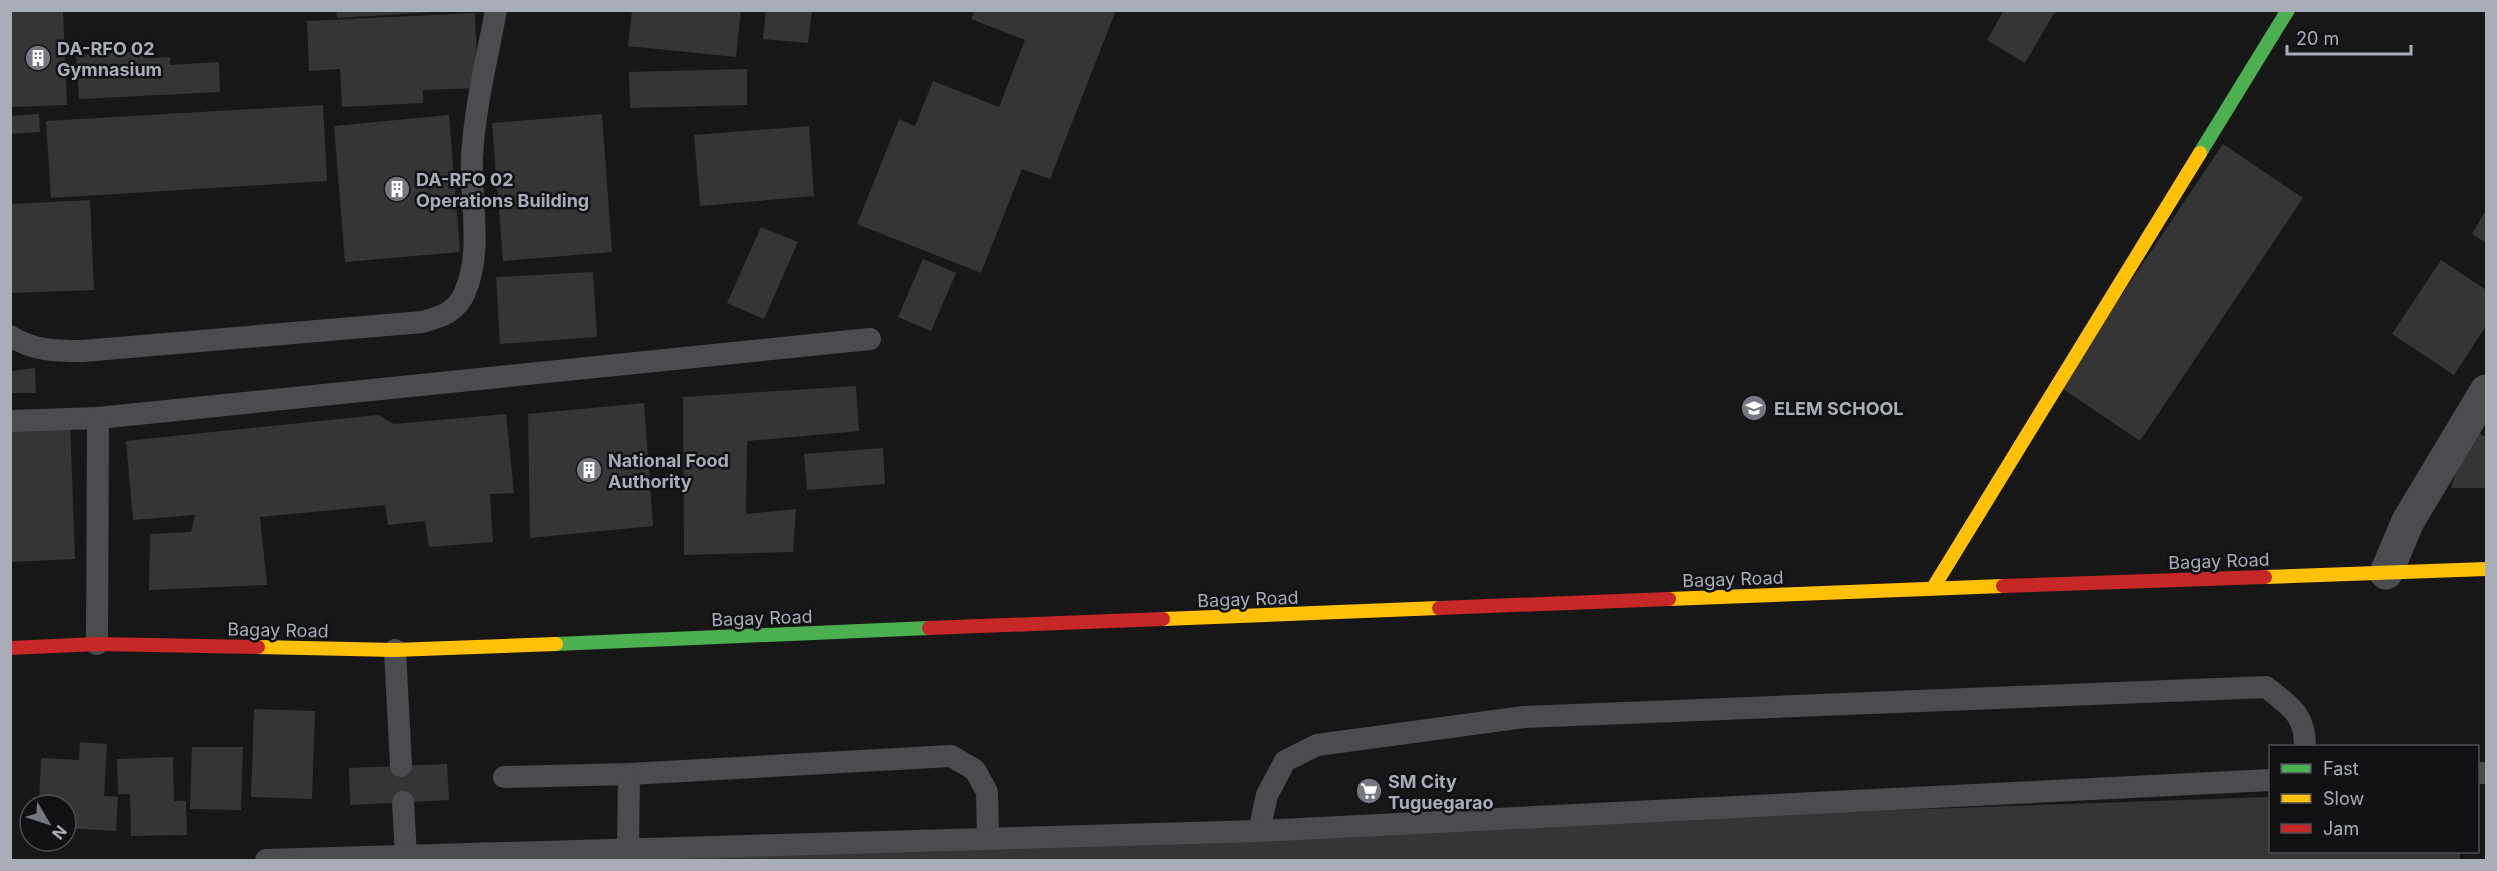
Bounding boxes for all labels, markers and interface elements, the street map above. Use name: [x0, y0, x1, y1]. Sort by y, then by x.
scale bar: [2287, 18, 2412, 56]
text: 20 m: [2296, 28, 2339, 49]
place label: DA-RFO 02 Gymnasium: [57, 38, 162, 80]
building icon: DA-RFO 02 Gymnasium: [23, 43, 53, 73]
place label: DA-RFO 02 Operations Building: [416, 169, 589, 211]
building icon: DA-RFO 02 Operations Building: [382, 174, 412, 204]
school or university icon: ELEM SCHOOL: [1739, 393, 1769, 423]
place label: ELEM SCHOOL: [1774, 398, 1904, 419]
place label: National Food Authority: [608, 450, 729, 492]
building icon: National Food Authority: [574, 455, 604, 485]
street label: Bagay Road: [2168, 549, 2270, 573]
street label: Bagay Road: [1682, 567, 1784, 591]
street label: Bagay Road: [1197, 587, 1299, 611]
street label: Bagay Road: [711, 606, 813, 630]
street label: Bagay Road: [227, 619, 329, 641]
legend: [2269, 745, 2479, 853]
text: Fast: [2323, 758, 2359, 779]
place label: SM City Tuguegarao: [1388, 771, 1494, 813]
supermarket icon: SM City Tuguegarao: [1354, 776, 1384, 806]
text: Slow: [2323, 788, 2364, 809]
north arrow: [18, 793, 78, 853]
text: Jam: [2323, 818, 2359, 839]
text: N: [48, 821, 71, 843]

